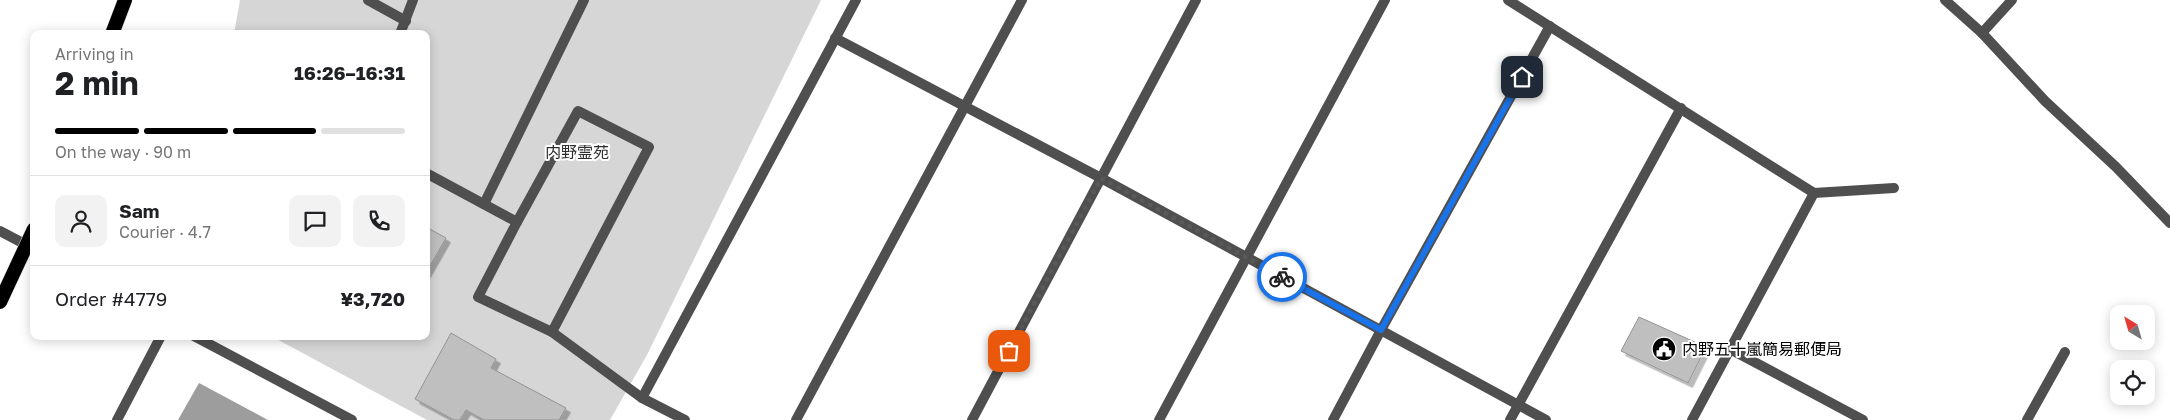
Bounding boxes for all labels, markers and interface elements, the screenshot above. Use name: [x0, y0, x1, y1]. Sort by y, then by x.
text: Arriving in: [55, 44, 134, 64]
pin: [1501, 56, 1543, 98]
text: 16:26–16:31: [294, 61, 405, 84]
icon: home: [1508, 63, 1536, 91]
text: 2 min: [55, 64, 139, 102]
text: On the way · 90 m: [55, 142, 191, 162]
park label: 内野霊苑: [545, 142, 609, 162]
button: person: [55, 195, 107, 247]
button: chat: [289, 195, 341, 247]
button: phone: [353, 195, 405, 247]
text: Sam: [119, 199, 159, 222]
text: Courier · 4.7: [119, 222, 211, 242]
courier: [1257, 252, 1307, 302]
icon: bike: [1268, 263, 1296, 291]
text: Order #4779: [55, 287, 167, 310]
text: ¥3,720: [340, 287, 405, 310]
north arrow: [2110, 305, 2155, 350]
map controls: [2110, 305, 2155, 405]
pin: [988, 330, 1030, 372]
public building icon: 内野五十嵐簡易郵便局: [1651, 336, 1677, 362]
icon: bag: [995, 337, 1023, 365]
place label: 内野五十嵐簡易郵便局: [1682, 339, 1842, 359]
button: locate: [2110, 360, 2155, 405]

